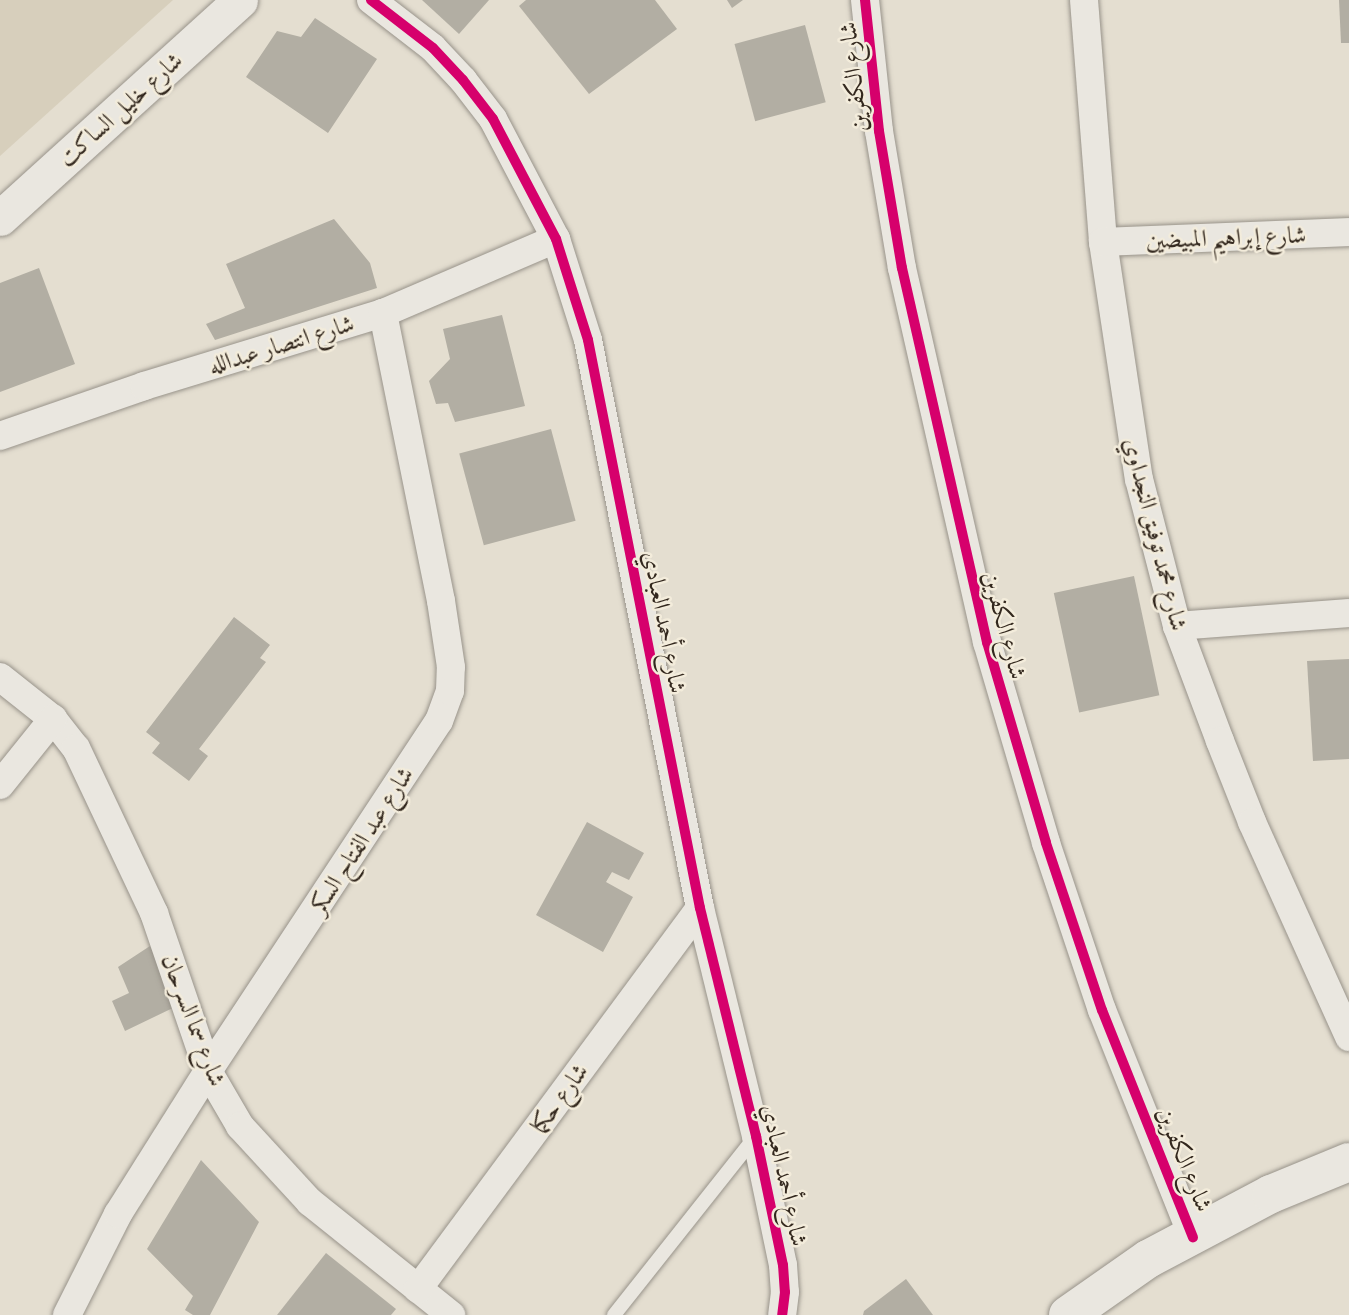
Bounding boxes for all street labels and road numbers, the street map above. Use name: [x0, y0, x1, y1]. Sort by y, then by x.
street label: شارع الكفرين: [833, 20, 873, 134]
street label: شارع خليل الساكت: [52, 46, 188, 172]
street label: شارع إبراهيم المبيضين: [1145, 220, 1307, 254]
street label: شارع انتصار عبدالله: [205, 308, 357, 380]
street label: شارع محمد توفيق النجداوي: [1118, 435, 1194, 633]
street label: شارع أحمد العبادي: [637, 548, 693, 696]
street label: شارع الكفرين: [977, 568, 1033, 682]
street label: شارع عبد الفتاح السكر: [303, 761, 419, 919]
street label: شارع سما السرحان: [156, 950, 232, 1090]
street label: شارع حكما: [524, 1057, 594, 1139]
street label: شارع أحمد العبادي: [756, 1101, 814, 1249]
street label: شارع الكفرين: [1151, 1102, 1219, 1216]

